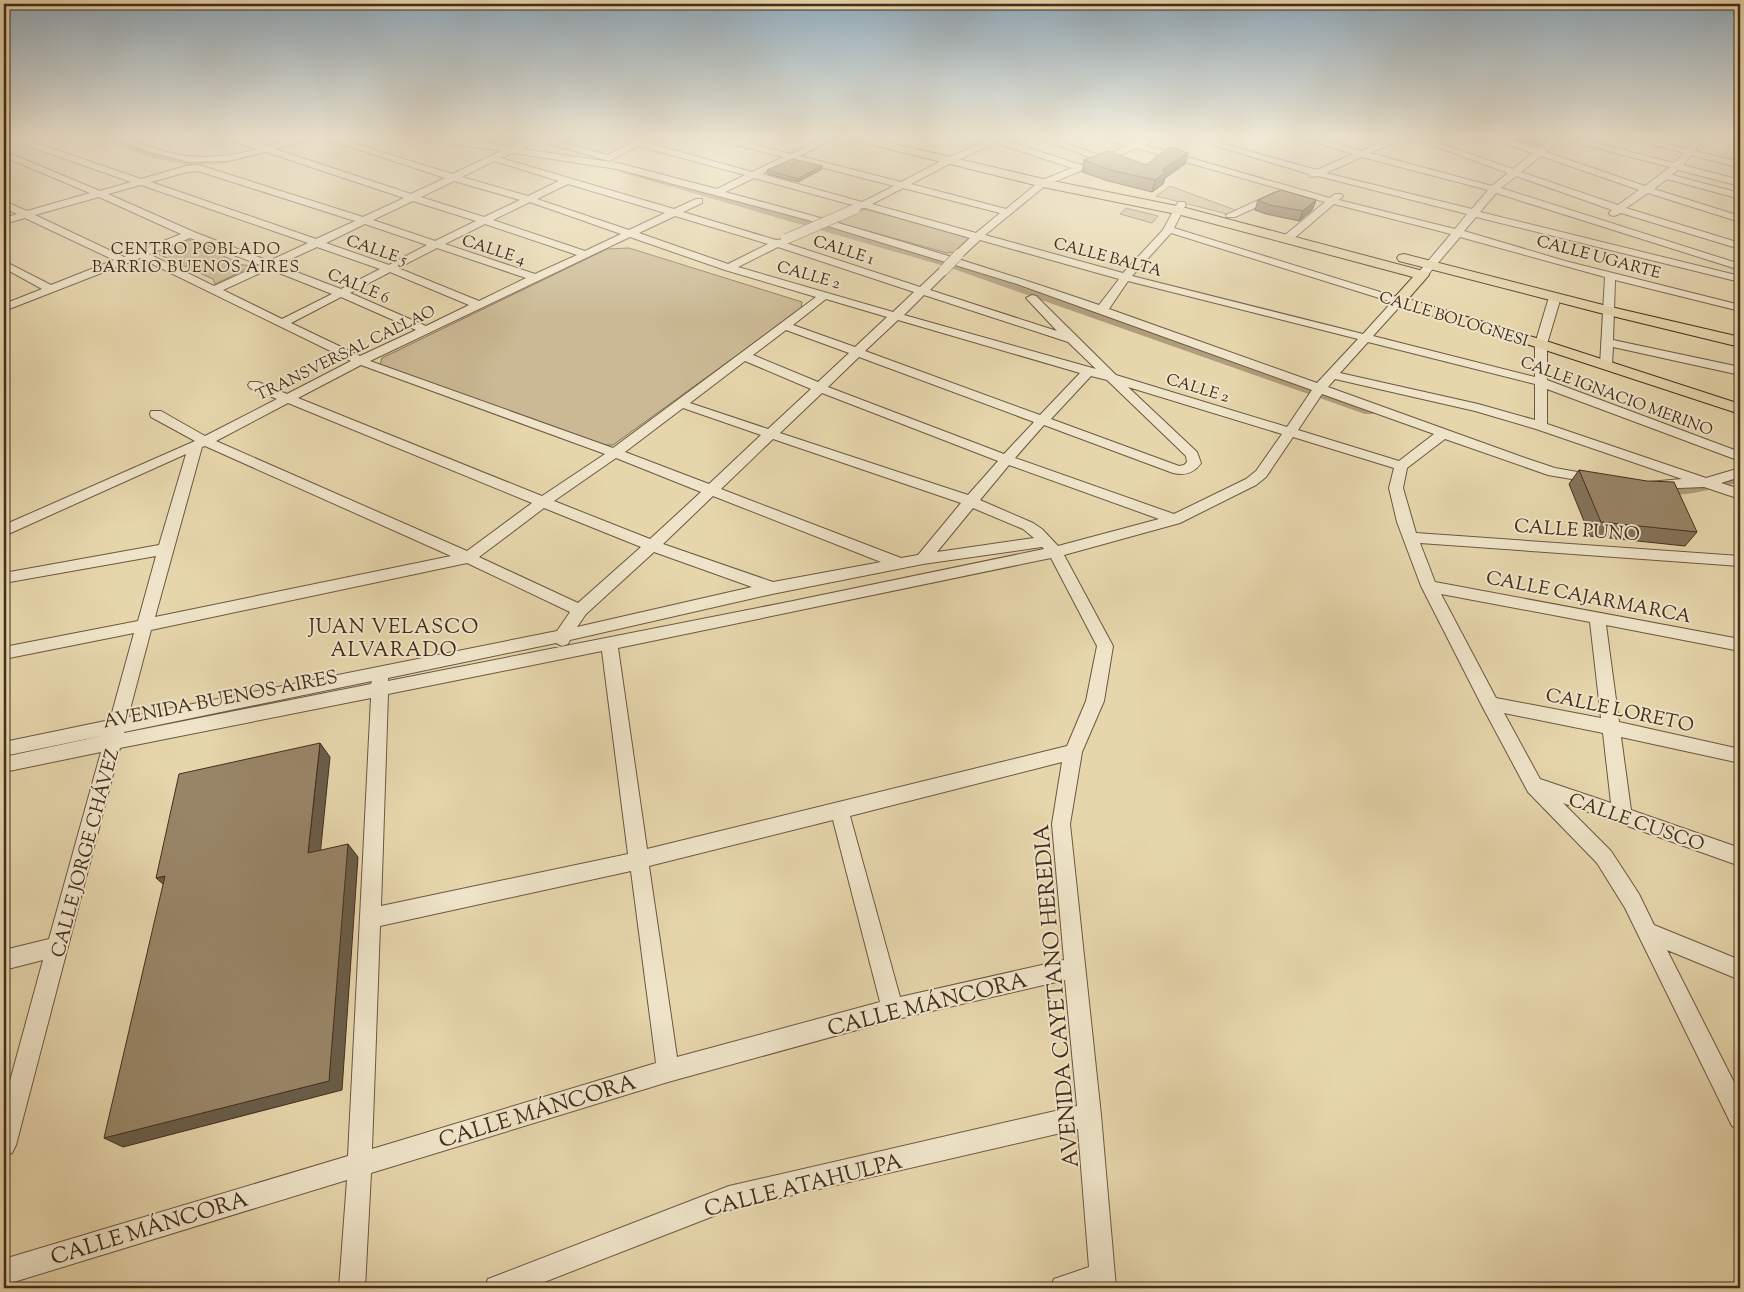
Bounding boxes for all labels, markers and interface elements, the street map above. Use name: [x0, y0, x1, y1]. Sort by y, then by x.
street label: CALLE 5: [343, 230, 410, 273]
street label: CALLE 4: [458, 230, 528, 272]
street label: CALLE 1: [810, 231, 877, 272]
street label: CALLE UGARTE: [1534, 231, 1663, 286]
street label: CALLE BALTA: [1051, 233, 1164, 284]
district label: CENTRO POBLADO BARRIO BUENOS AIRES: [92, 239, 300, 280]
street label: CALLE 2: [774, 256, 843, 297]
street label: CALLE 6: [323, 264, 393, 311]
street label: CALLE BOLOGNESI: [1376, 287, 1531, 354]
street label: TRANSVERSAL CALLAO: [252, 301, 440, 408]
street label: CALLE IGNACIO MERINO: [1517, 352, 1716, 443]
street label: CALLE 2: [1163, 369, 1232, 410]
street label: CALLE PUNO: [1513, 514, 1641, 549]
street label: CALLE CAJARMARCA: [1484, 565, 1694, 632]
district label: JUAN VELASCO ALVARADO: [308, 614, 479, 666]
street label: AVENIDA BUENOS AIRES: [101, 664, 340, 736]
street label: CALLE LORETO: [1543, 683, 1696, 740]
street label: CALLE JORGE CHÁVEZ: [46, 746, 127, 961]
street label: CALLE CUSCO: [1565, 787, 1708, 859]
street label: AVENIDA CAYETANO HEREDIA: [1027, 823, 1089, 1169]
street label: CALLE MÁNCORA: [824, 965, 1031, 1046]
street label: CALLE MÁNCORA: [435, 1067, 641, 1158]
street label: CALLE ATAHULPA: [701, 1147, 906, 1227]
street label: CALLE MÁNCORA: [47, 1184, 253, 1275]

